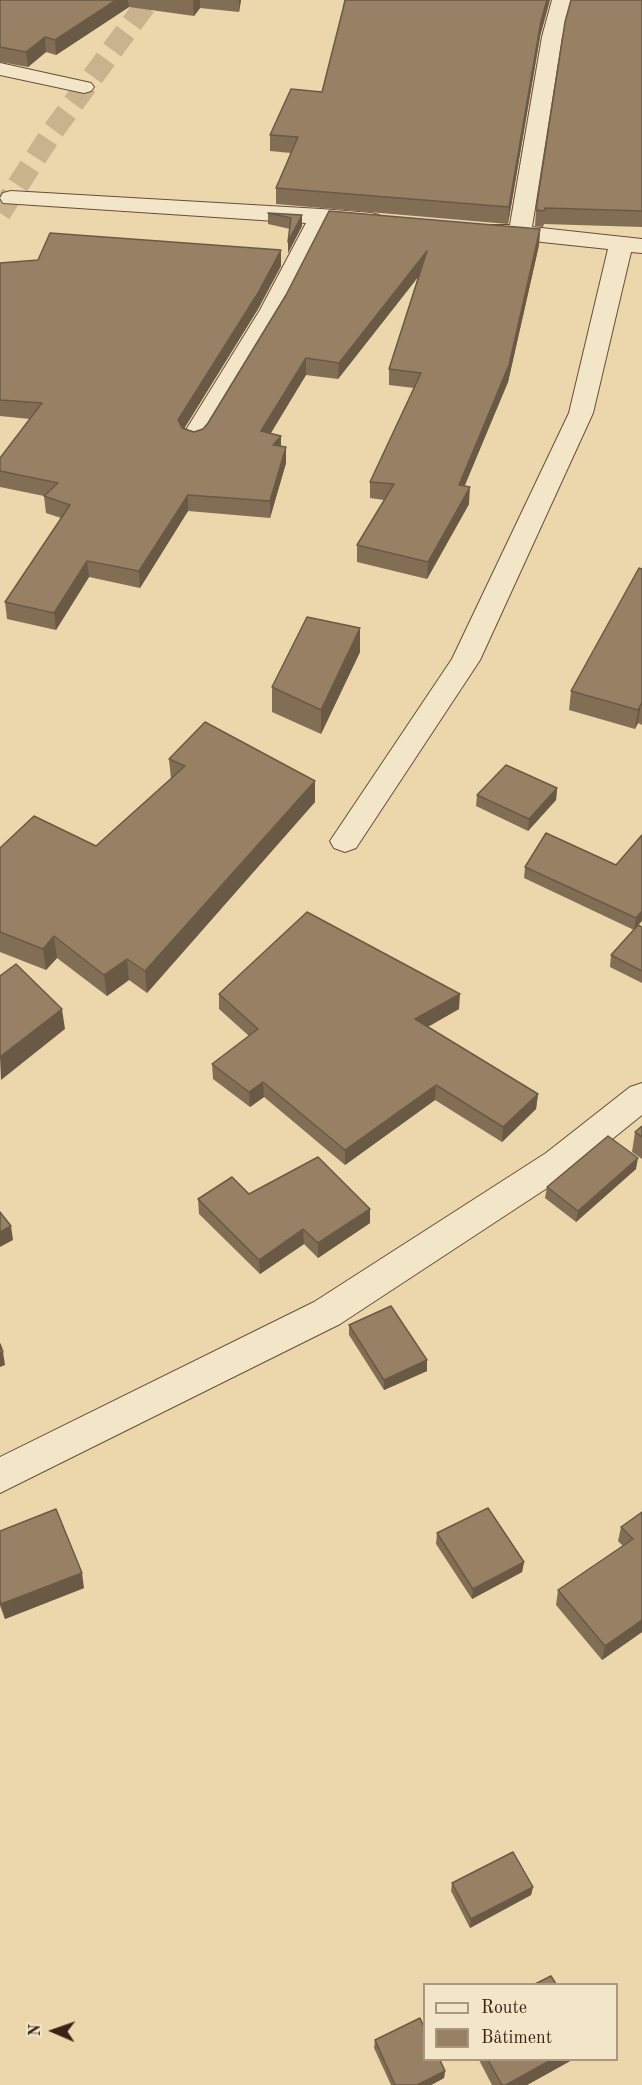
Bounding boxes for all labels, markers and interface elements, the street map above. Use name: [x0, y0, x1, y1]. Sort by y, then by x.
legend: [423, 1983, 618, 2061]
text: Route: [481, 1999, 527, 2017]
north arrow: [24, 2001, 84, 2061]
text: N: [28, 2024, 44, 2037]
text: Bâtiment: [481, 2029, 552, 2047]

